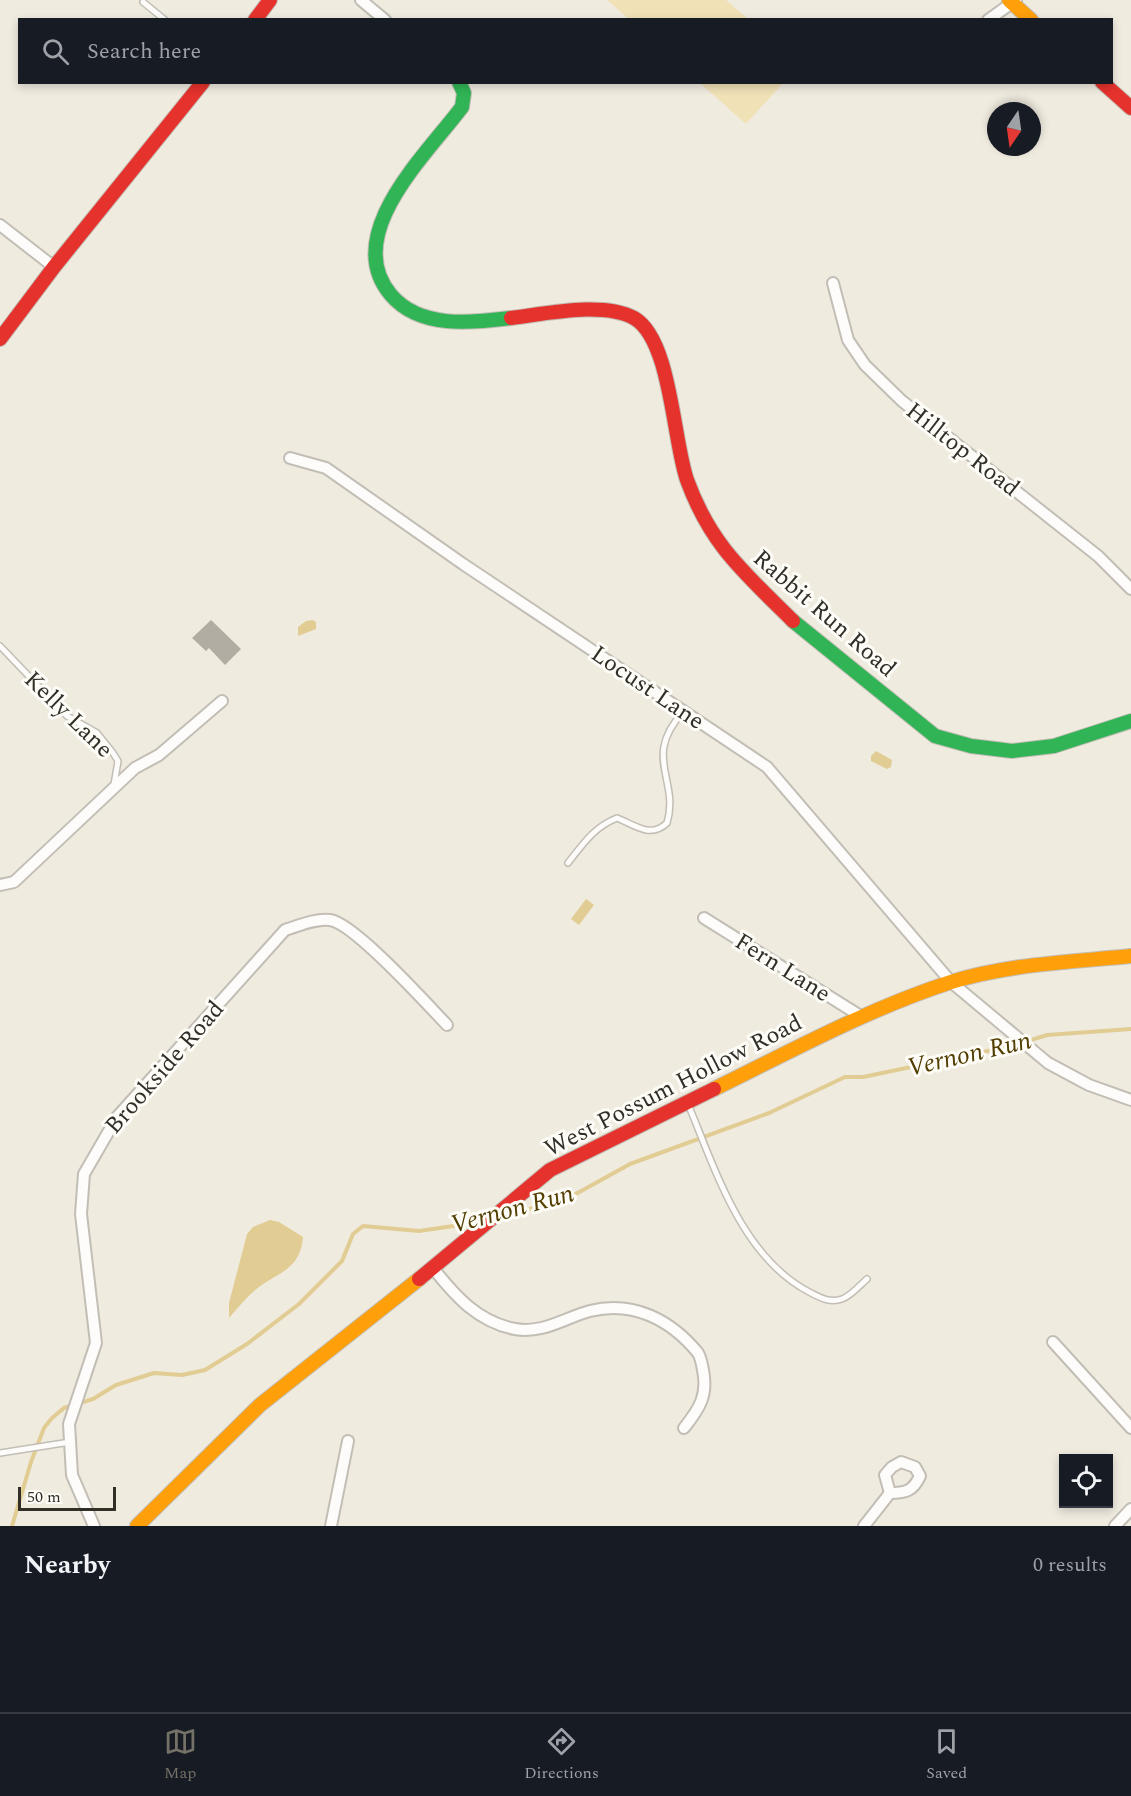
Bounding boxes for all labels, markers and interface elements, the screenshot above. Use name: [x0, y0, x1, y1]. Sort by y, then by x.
search box: [18, 18, 1113, 84]
icon: search: [39, 35, 72, 68]
text: Search here: [87, 35, 201, 68]
north arrow: [987, 102, 1041, 156]
street label: Hilltop Road: [898, 394, 1027, 506]
street label: Rabbit Run Road: [745, 541, 904, 686]
street label: Locust Lane: [583, 636, 712, 739]
street label: Kelly Lane: [15, 663, 121, 767]
street label: Fern Lane: [727, 924, 838, 1012]
street label: Brookside Road: [96, 993, 233, 1143]
street label: West Possum Hollow Road: [538, 1005, 809, 1167]
water label: Vernon Run: [903, 1020, 1036, 1088]
water label: Vernon Run: [446, 1173, 579, 1245]
map controls: [1059, 1454, 1113, 1508]
button: locate: [1059, 1454, 1113, 1508]
scale bar: [18, 1484, 116, 1512]
text: 50 m: [27, 1485, 61, 1509]
text: Nearby: [24, 1545, 110, 1585]
text: 0 results: [1033, 1550, 1107, 1580]
tab: Map: [164, 1725, 197, 1785]
tab: Directions: [524, 1725, 599, 1785]
tab: Saved: [926, 1725, 967, 1785]

